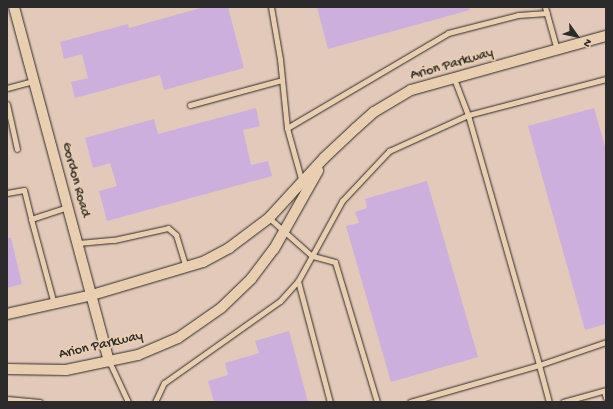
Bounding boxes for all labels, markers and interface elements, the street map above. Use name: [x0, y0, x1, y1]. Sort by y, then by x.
north arrow: [557, 16, 597, 56]
text: N: [580, 36, 594, 49]
street label: Arion Parkway: [409, 45, 495, 85]
street label: Gordon Road: [57, 141, 93, 219]
street label: Arion Parkway: [57, 328, 145, 364]

